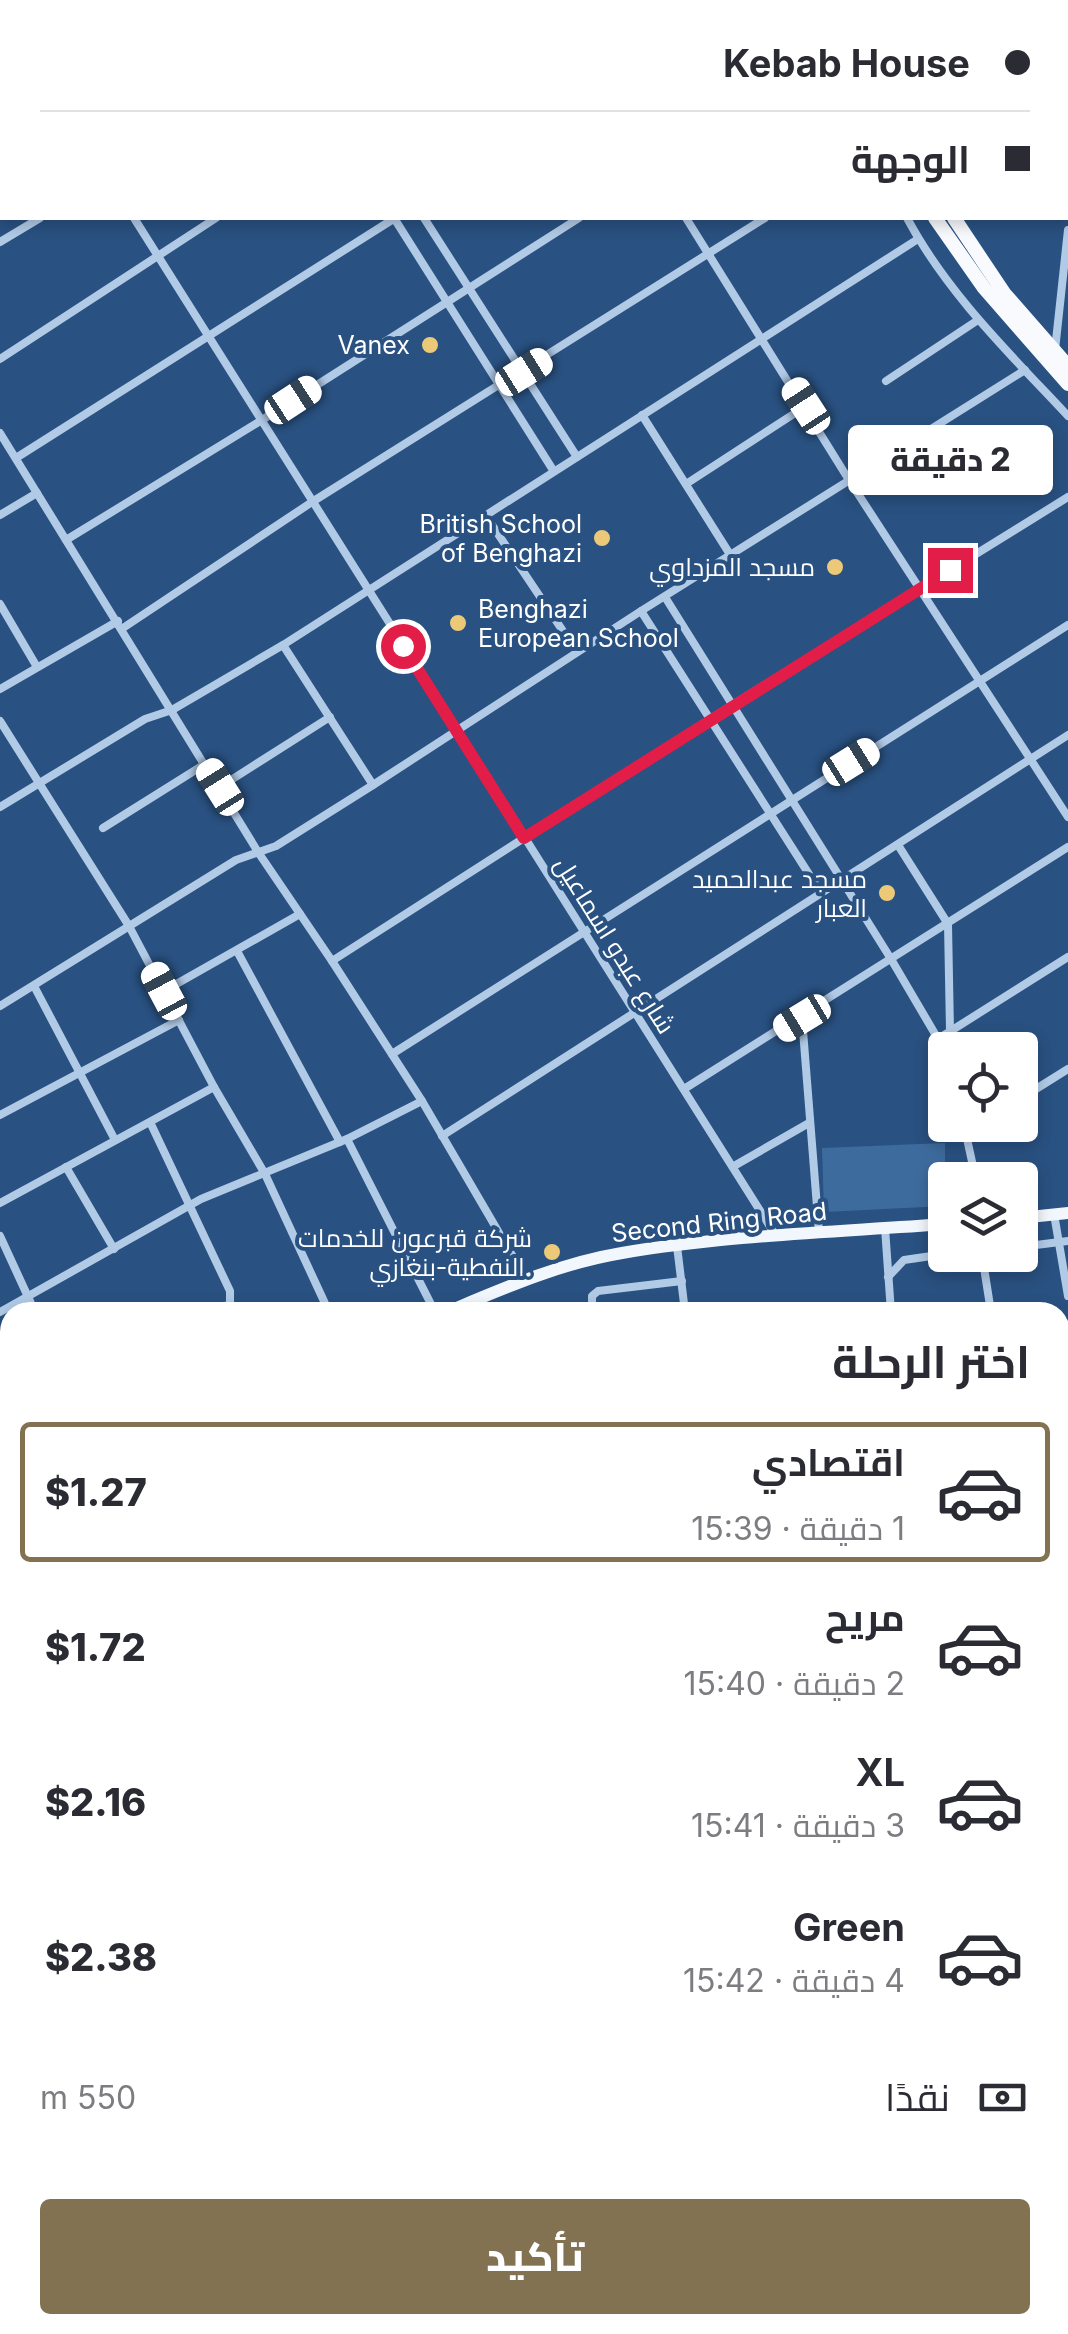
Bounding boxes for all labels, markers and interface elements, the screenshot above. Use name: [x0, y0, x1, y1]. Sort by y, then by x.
text: Kebab House: [723, 40, 970, 86]
text: الوجهة: [851, 136, 970, 182]
place label: Vanex: [338, 330, 410, 360]
marker: Vanex: [419, 334, 441, 356]
car: [491, 343, 557, 401]
car: [260, 371, 326, 429]
car: [777, 373, 835, 439]
callout: 2 دقيقة: [848, 425, 1052, 495]
text: 2 دقيقة: [890, 440, 1011, 479]
place label: British School of Benghazi: [419, 509, 582, 568]
marker: British School of Benghazi: [591, 527, 613, 549]
route end: [928, 548, 973, 593]
place label: مسجد المزداوي: [649, 552, 815, 587]
marker: مسجد المزداوي: [824, 556, 846, 578]
place label: Benghazi European School: [478, 594, 679, 653]
marker: Benghazi European School: [447, 612, 469, 634]
route start: [381, 624, 426, 669]
car: [818, 733, 884, 791]
car: [191, 754, 249, 820]
street label: شارع عبدو اسماعيل: [547, 851, 681, 1040]
place label: مسجد عبدالحميد العبار: [692, 864, 867, 923]
marker: مسجد عبدالحميد العبار: [876, 882, 898, 904]
car: [137, 957, 191, 1025]
car: [769, 990, 835, 1046]
map controls: [928, 1032, 1038, 1272]
button: locate: [928, 1032, 1038, 1142]
button: layers: [928, 1162, 1038, 1272]
street label: Second Ring Road: [610, 1196, 828, 1248]
place label: شركة قبرعون للخدمات النفطية-بنغازي.: [298, 1223, 532, 1287]
marker: شركة قبرعون للخدمات النفطية-بنغازي.: [541, 1241, 563, 1263]
text: اختر الرحلة: [832, 1334, 1030, 1389]
text: اقتصادي: [752, 1439, 905, 1485]
icon: car: [935, 1447, 1025, 1537]
text: $1.27: [45, 1469, 147, 1515]
text: 1 دقيقة · 15:39: [691, 1509, 905, 1548]
text: مريح: [825, 1594, 905, 1640]
icon: car: [935, 1602, 1025, 1692]
text: $1.72: [45, 1624, 146, 1670]
text: 2 دقيقة · 15:40: [683, 1664, 905, 1703]
text: XL: [855, 1749, 905, 1795]
icon: car: [935, 1757, 1025, 1847]
text: $2.16: [45, 1779, 146, 1825]
text: 3 دقيقة · 15:41: [691, 1806, 905, 1845]
text: Green: [793, 1904, 905, 1950]
icon: car: [935, 1912, 1025, 2002]
text: $2.38: [45, 1934, 157, 1980]
text: 4 دقيقة · 15:42: [683, 1961, 905, 2000]
icon: cash: [975, 2070, 1030, 2125]
text: نقدًا: [885, 2074, 950, 2120]
text: 550 m: [40, 2078, 136, 2117]
button: تأكيد: [40, 2199, 1030, 2314]

